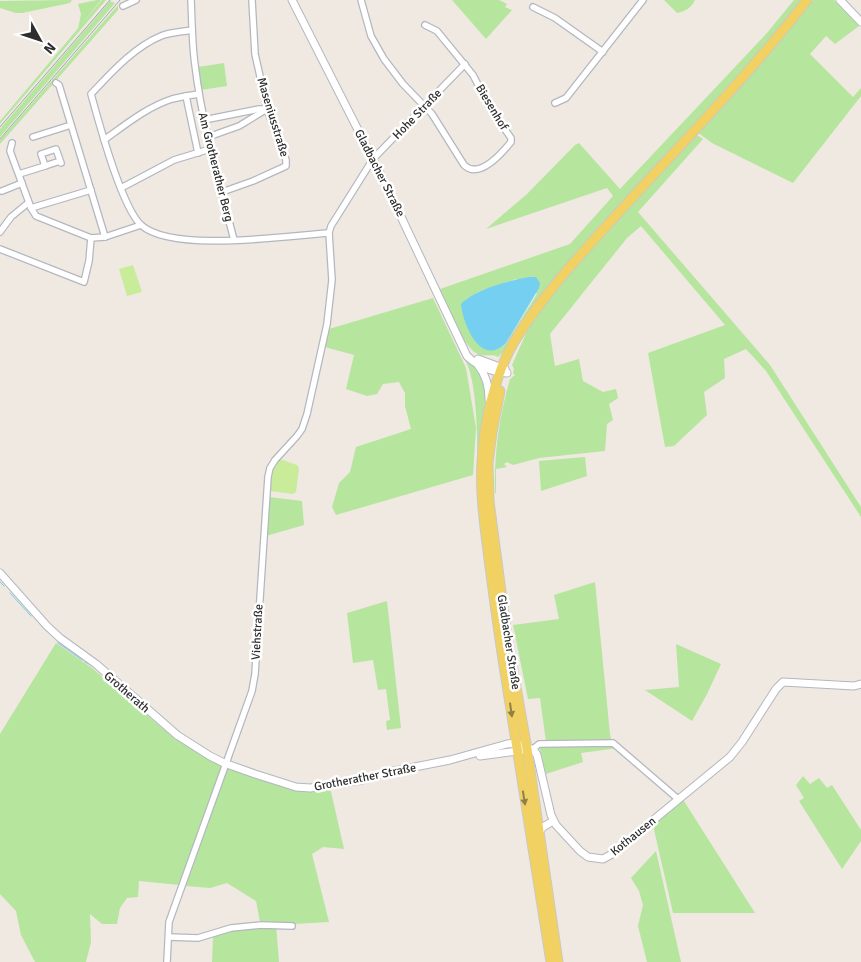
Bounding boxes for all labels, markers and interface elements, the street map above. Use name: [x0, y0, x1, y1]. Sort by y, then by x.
north arrow: [15, 15, 65, 65]
text: N: [40, 39, 59, 57]
street label: Maseniusstraße: [253, 76, 292, 159]
street label: Biesenhof: [472, 82, 512, 134]
street label: Hohe Straße: [390, 86, 445, 143]
street label: Am Grotherather Berg: [195, 111, 236, 223]
street label: Gladbacher Straße: [351, 127, 408, 219]
street label: Gladbacher Straße: [494, 593, 523, 691]
street label: Viehstraße: [249, 604, 266, 660]
street label: Grotherath: [101, 668, 153, 716]
one-way arrow: [507, 702, 515, 718]
street label: Grotherather Straße: [313, 760, 417, 795]
one-way arrow: [521, 790, 529, 806]
street label: Kothausen: [608, 813, 659, 859]

